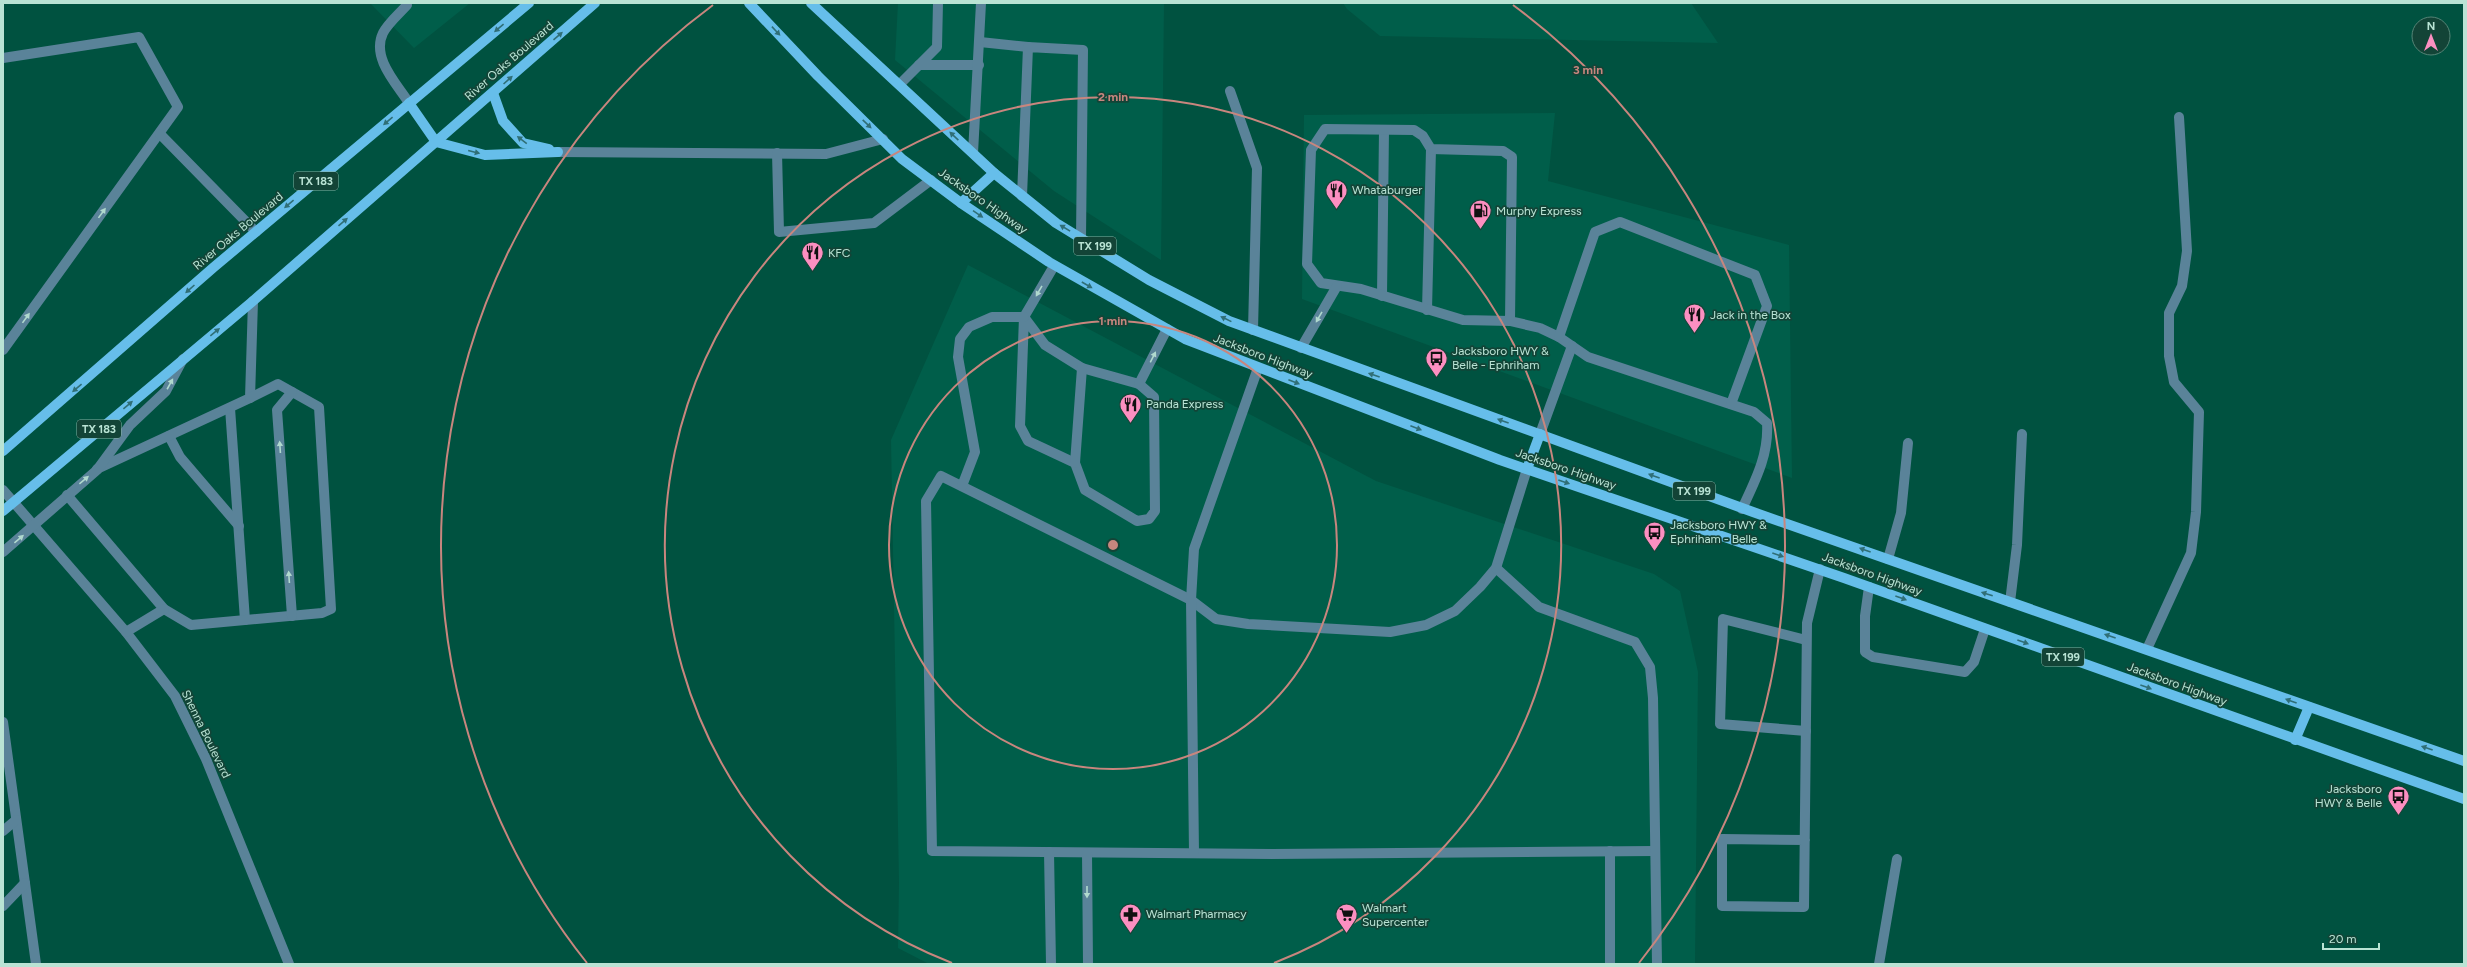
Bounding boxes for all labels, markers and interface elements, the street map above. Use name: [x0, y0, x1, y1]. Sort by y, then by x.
north arrow: [2411, 16, 2451, 56]
street label: River Oaks Boulevard: [462, 19, 556, 103]
text: N: [2427, 20, 2435, 33]
one-way arrow: [493, 24, 504, 33]
one-way arrow: [771, 26, 780, 36]
one-way arrow: [553, 31, 563, 41]
text: 3 min: [1573, 63, 1603, 77]
one-way arrow: [503, 75, 513, 85]
text: 2 min: [1098, 90, 1128, 104]
one-way arrow: [383, 116, 394, 125]
one-way arrow: [862, 119, 872, 129]
one-way arrow: [949, 131, 959, 140]
one-way arrow: [517, 135, 527, 144]
one-way arrow: [468, 149, 480, 155]
street label: Jacksboro Highway: [936, 165, 1031, 237]
road number: TX 183: [294, 172, 338, 190]
restaurant icon: Whataburger: [1323, 177, 1349, 210]
place label: Whataburger: [1352, 183, 1422, 197]
street label: River Oaks Boulevard: [190, 189, 286, 273]
fuel station icon: Murphy Express: [1467, 198, 1493, 231]
one-way arrow: [284, 200, 294, 209]
place label: Murphy Express: [1496, 204, 1582, 218]
one-way arrow: [98, 208, 106, 219]
one-way arrow: [973, 211, 984, 218]
one-way arrow: [338, 218, 348, 227]
one-way arrow: [1060, 224, 1070, 232]
road number: TX 199: [1074, 237, 1116, 255]
restaurant icon: KFC: [799, 240, 825, 273]
place label: KFC: [828, 246, 851, 260]
one-way arrow: [1081, 282, 1093, 289]
one-way arrow: [185, 284, 195, 293]
one-way arrow: [1036, 285, 1043, 297]
restaurant icon: Jack in the Box: [1682, 302, 1708, 335]
place label: Jack in the Box: [1710, 308, 1791, 322]
one-way arrow: [1315, 311, 1322, 323]
one-way arrow: [22, 313, 30, 324]
text: 1 min: [1099, 314, 1127, 328]
one-way arrow: [1221, 316, 1232, 322]
one-way arrow: [210, 327, 221, 336]
street label: Jacksboro Highway: [1211, 331, 1315, 382]
place label: Jacksboro HWY & Belle - Ephriham: [1452, 344, 1549, 372]
bus stop icon: Jacksboro HWY & Belle - Ephriham: [1424, 345, 1450, 378]
one-way arrow: [1150, 351, 1156, 362]
one-way arrow: [1368, 372, 1380, 378]
one-way arrow: [167, 378, 173, 390]
one-way arrow: [1289, 380, 1301, 386]
one-way arrow: [72, 384, 83, 393]
restaurant icon: Panda Express: [1118, 391, 1144, 424]
place label: Panda Express: [1146, 397, 1224, 411]
one-way arrow: [123, 400, 134, 409]
one-way arrow: [1497, 418, 1509, 424]
road number: TX 183: [77, 420, 121, 438]
one-way arrow: [1410, 425, 1422, 431]
one-way arrow: [276, 441, 283, 453]
street label: Jacksboro Highway: [1514, 445, 1619, 493]
one-way arrow: [1647, 473, 1659, 479]
one-way arrow: [79, 476, 89, 485]
one-way arrow: [1558, 479, 1570, 485]
road number: TX 199: [1673, 482, 1715, 500]
place label: Jacksboro HWY & Ephriham - Belle: [1670, 518, 1767, 546]
bus stop icon: Jacksboro HWY & Ephriham - Belle: [1642, 519, 1668, 552]
one-way arrow: [13, 534, 24, 543]
centre of rings: [1106, 538, 1120, 552]
one-way arrow: [1858, 547, 1870, 553]
street label: Jacksboro Highway: [1820, 549, 1924, 599]
one-way arrow: [1773, 553, 1785, 559]
one-way arrow: [286, 571, 293, 583]
one-way arrow: [1981, 591, 1993, 597]
one-way arrow: [1895, 596, 1907, 602]
one-way arrow: [2104, 633, 2116, 639]
one-way arrow: [2018, 640, 2030, 646]
road number: TX 199: [2042, 648, 2084, 666]
street label: Jacksboro Highway: [2125, 659, 2229, 709]
one-way arrow: [2140, 684, 2152, 690]
street label: Shenna Boulevard: [179, 688, 233, 780]
one-way arrow: [2285, 698, 2297, 704]
one-way arrow: [2421, 745, 2433, 751]
place label: Jacksboro HWY & Belle: [2315, 782, 2382, 810]
bus stop icon: Jacksboro HWY & Belle: [2385, 783, 2411, 816]
one-way arrow: [1084, 886, 1090, 899]
pharmacy icon: Walmart Pharmacy: [1118, 901, 1144, 934]
place label: Walmart Supercenter: [1362, 901, 1429, 929]
supermarket icon: Walmart Supercenter: [1333, 902, 1359, 935]
place label: Walmart Pharmacy: [1146, 907, 1247, 921]
scale bar: [2323, 925, 2379, 951]
text: 20 m: [2329, 932, 2357, 946]

